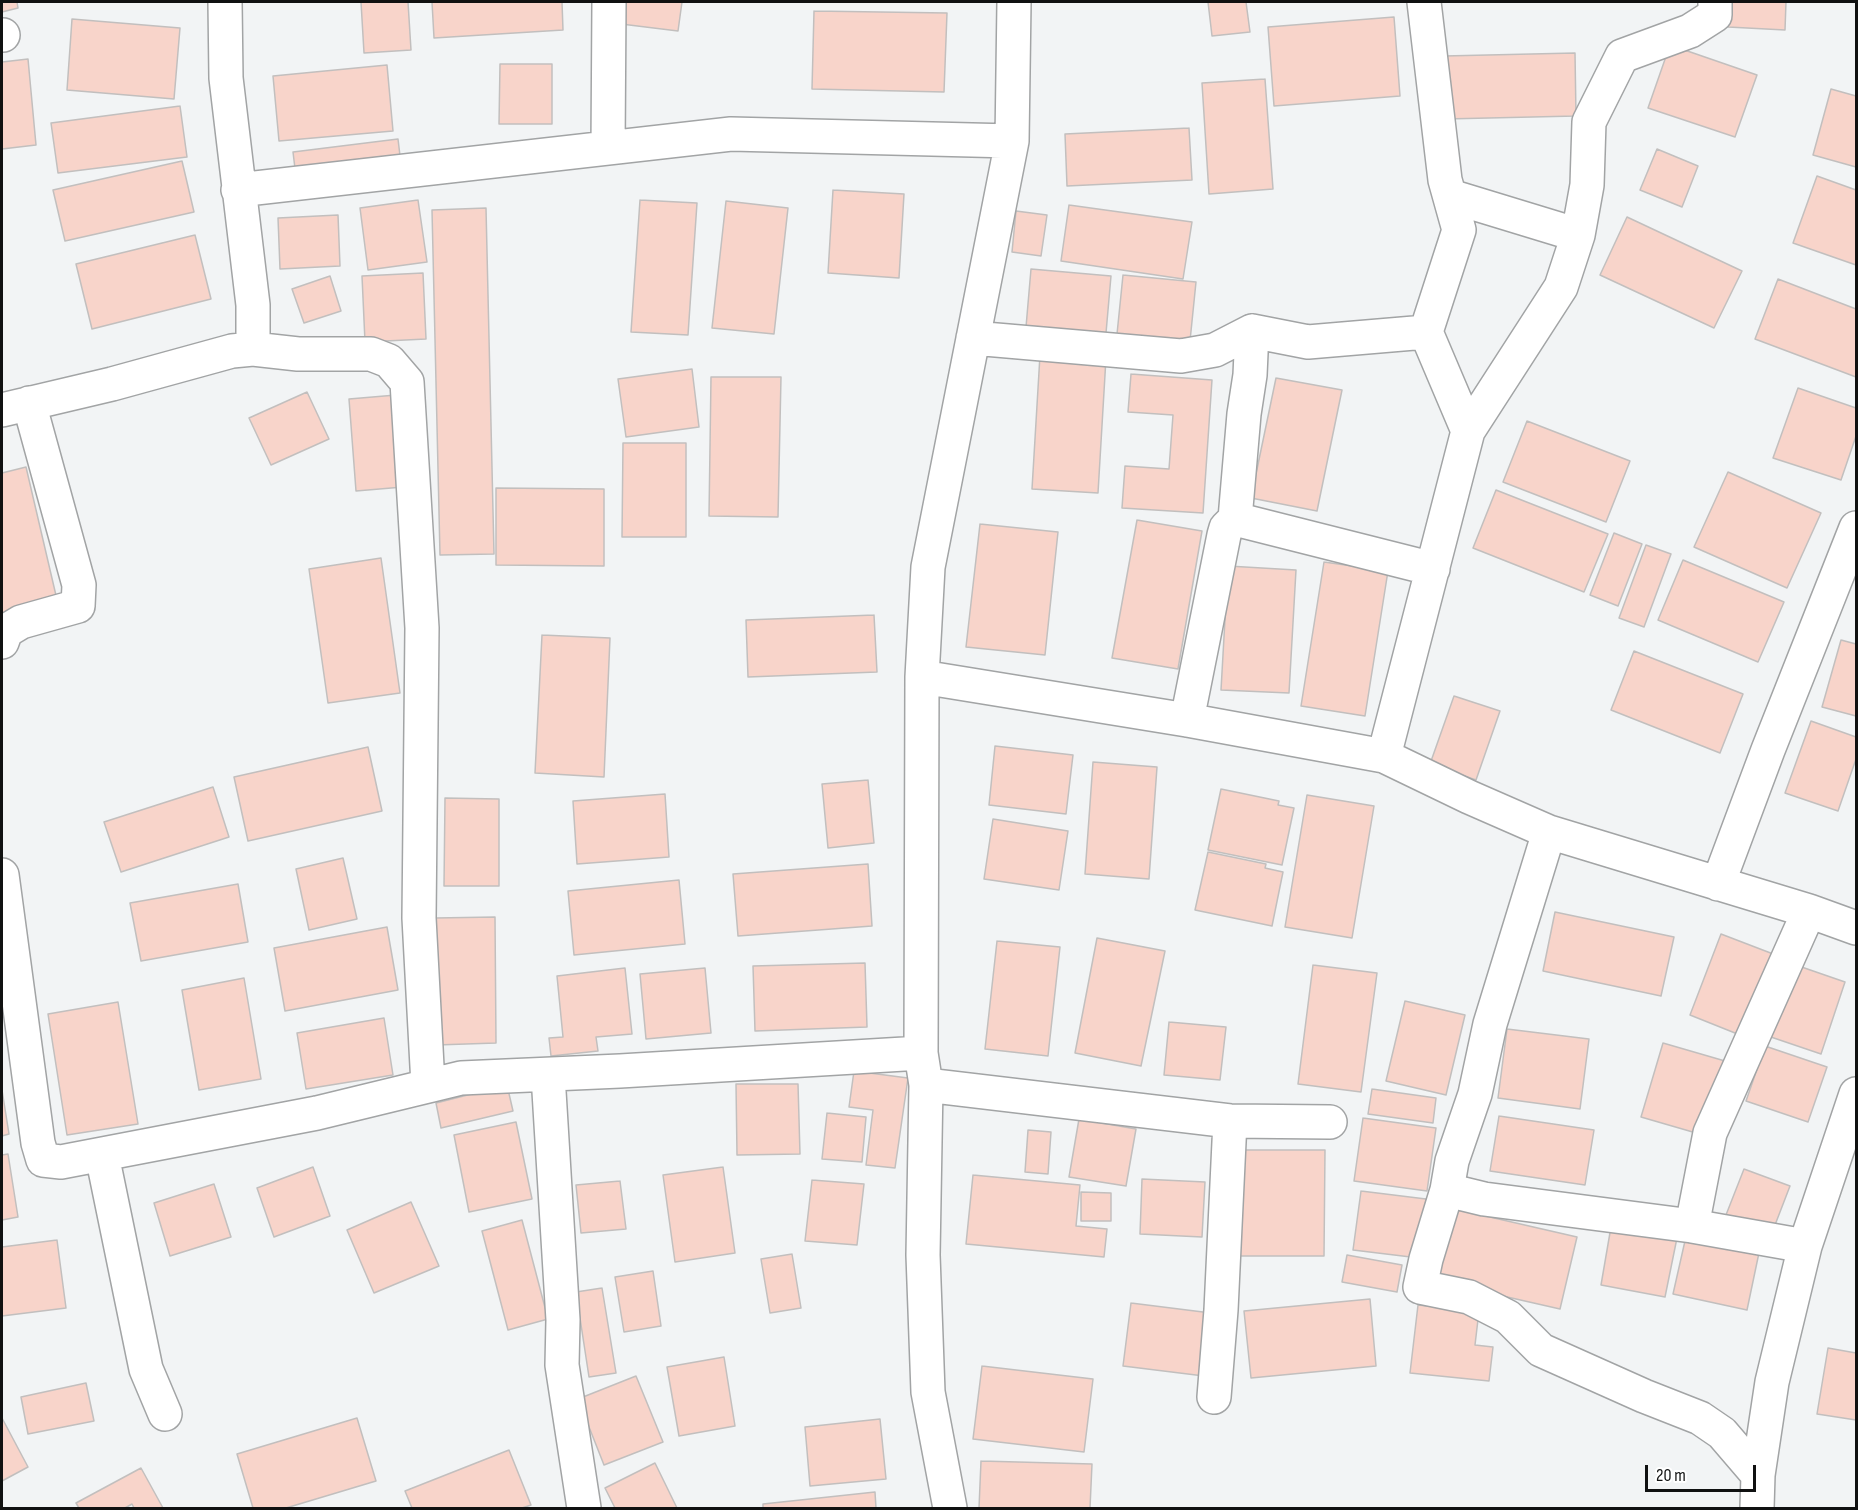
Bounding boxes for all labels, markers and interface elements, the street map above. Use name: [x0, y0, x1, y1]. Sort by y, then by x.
scale bar: [1648, 1453, 1759, 1491]
text: 20 m: [1656, 1465, 1686, 1486]

